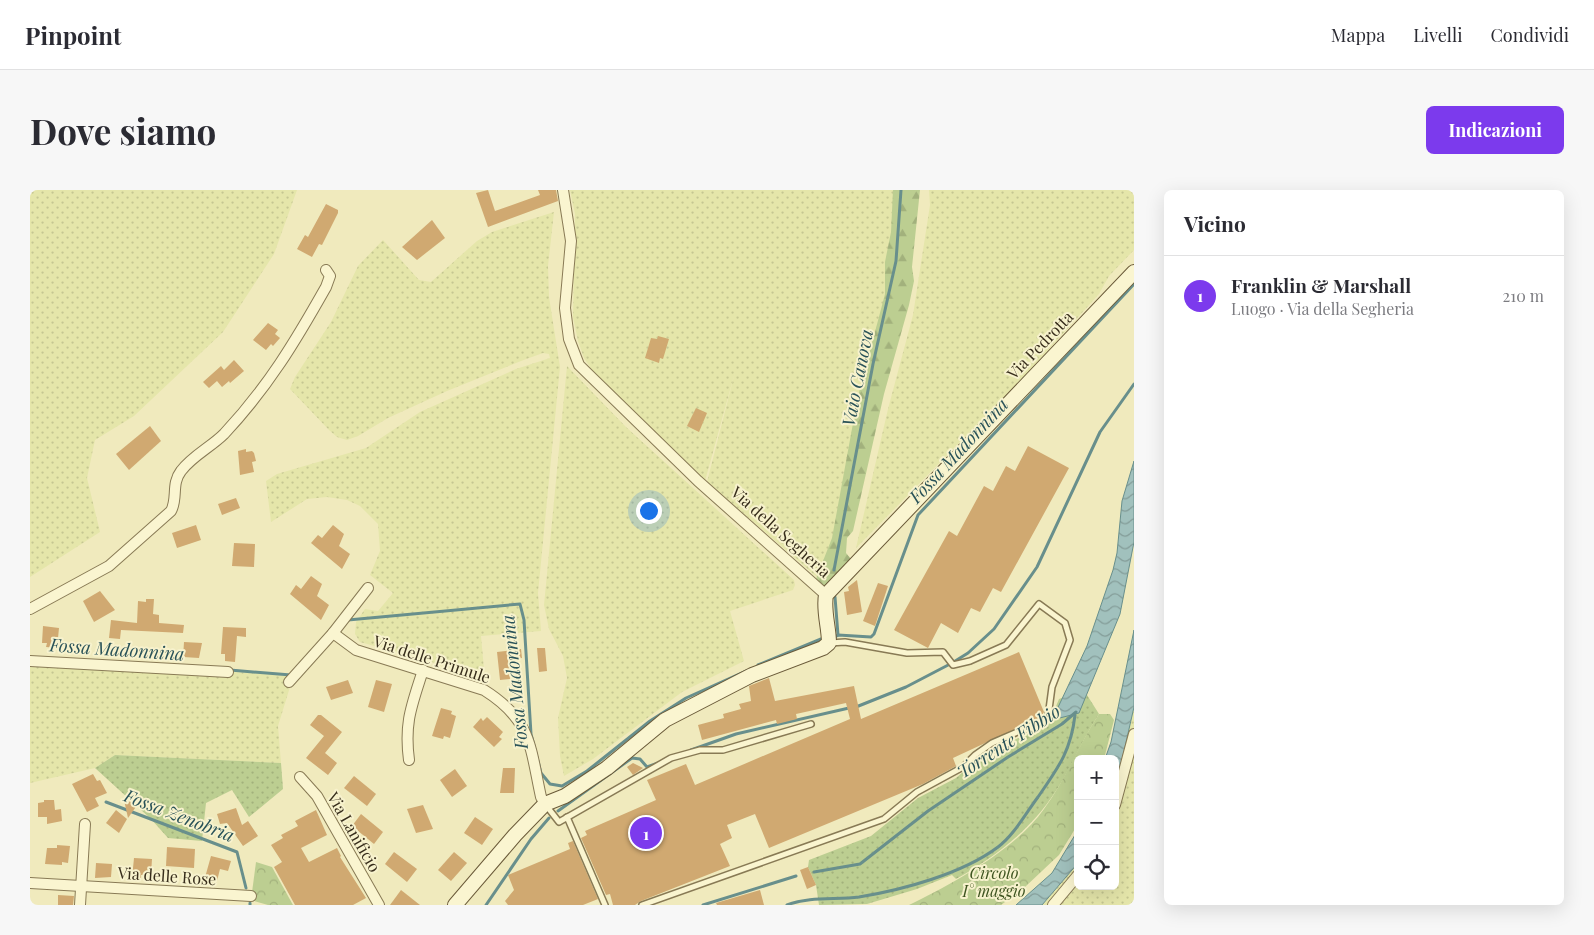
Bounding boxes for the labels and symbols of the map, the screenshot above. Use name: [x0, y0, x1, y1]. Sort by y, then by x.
street label: Via Pedrotta: [1001, 306, 1077, 384]
water label: Vaio Canova: [836, 327, 878, 428]
water label: Fossa Madonnina: [903, 393, 1013, 509]
street label: Via della Segheria: [726, 481, 836, 582]
your location: [636, 498, 662, 524]
water label: Fossa Madonnina: [495, 614, 533, 752]
street label: Via delle Primule: [370, 629, 493, 687]
water label: Fossa Madonnina: [48, 632, 185, 666]
water label: Torrente Fibbio: [952, 699, 1065, 783]
water label: Fossa Zenobria: [120, 783, 238, 847]
street label: Via Lanificio: [323, 787, 386, 876]
pin: 1: [630, 814, 662, 852]
street label: Via delle Rose: [116, 862, 217, 889]
park label: Circolo I° maggio: [961, 862, 1026, 901]

